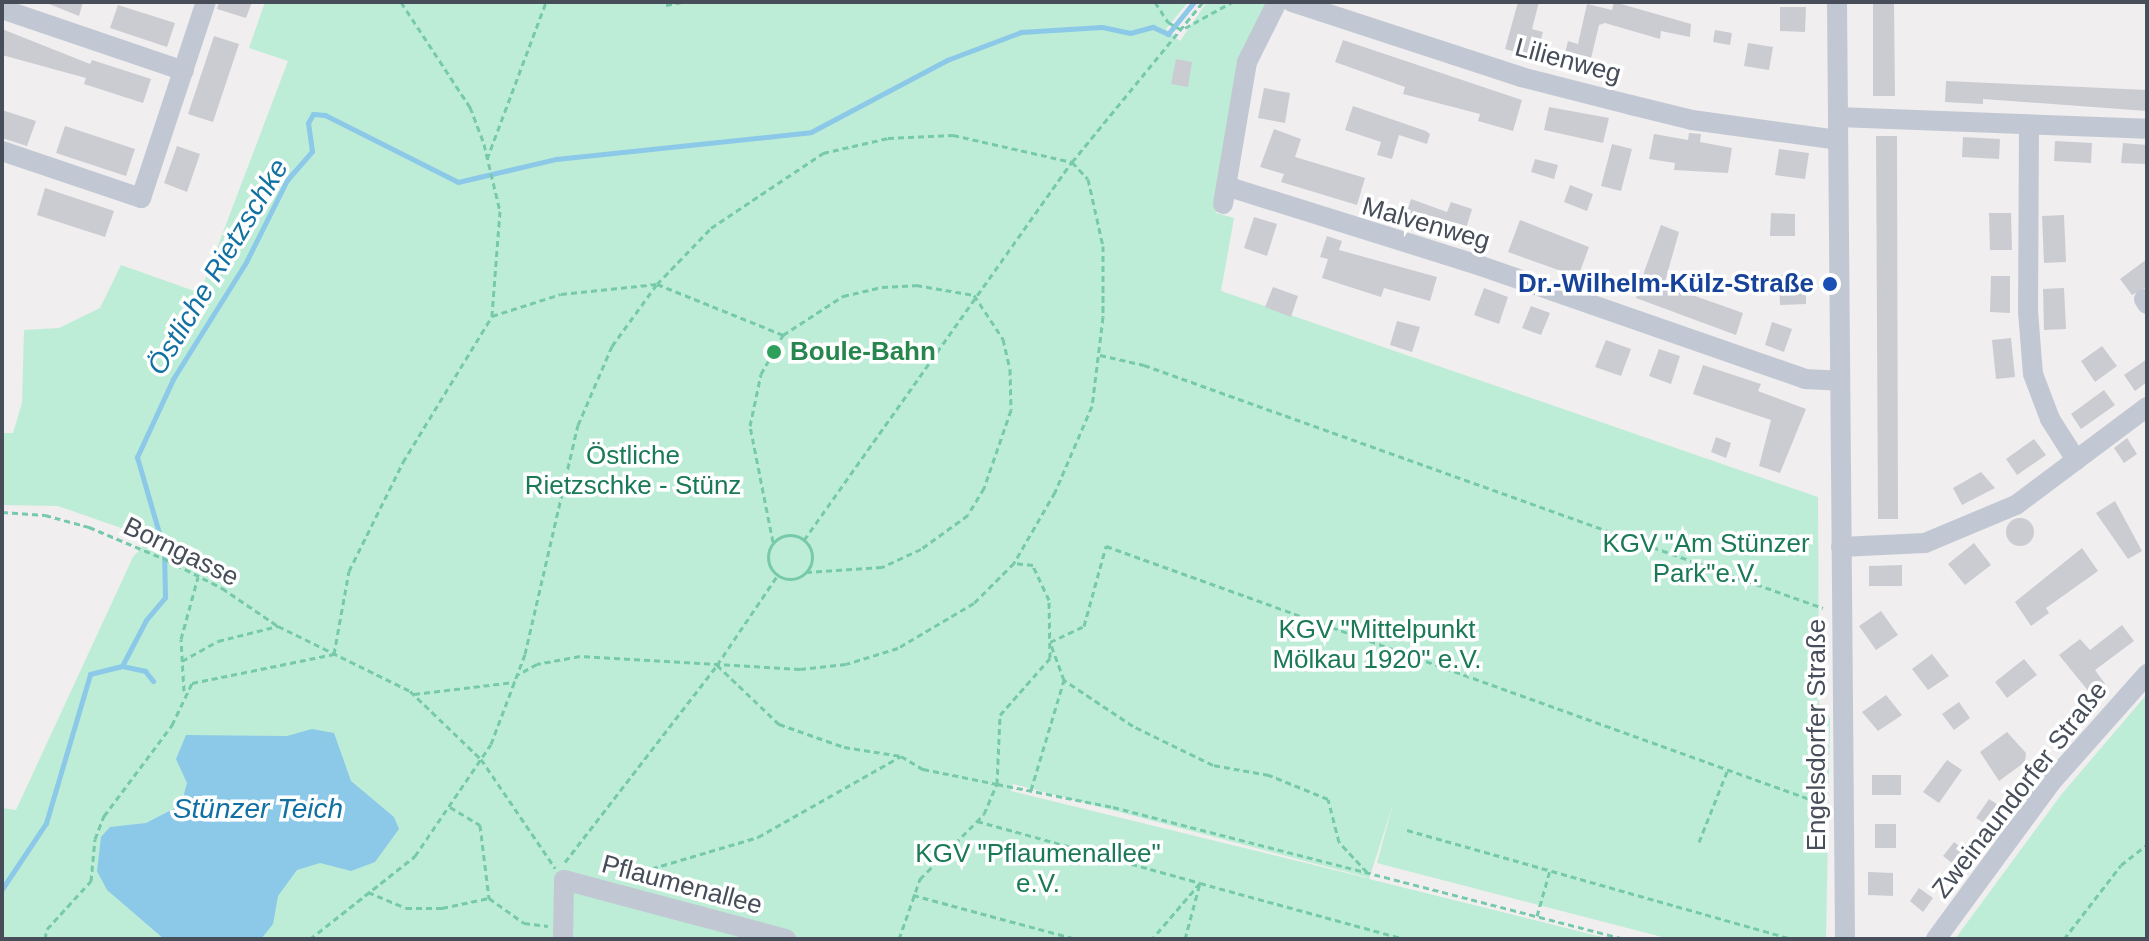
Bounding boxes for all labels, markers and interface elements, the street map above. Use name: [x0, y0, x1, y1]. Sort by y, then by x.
street label: Lilienweg: [1512, 32, 1624, 90]
water label: Östliche Rietzschke: [140, 153, 296, 381]
street label: Malvenweg: [1358, 191, 1494, 257]
place label: Dr.-Wilhelm-Külz-Straße: [1518, 268, 1814, 300]
marker: Dr.-Wilhelm-Külz-Straße: [1821, 275, 1839, 293]
place label: Boule-Bahn: [790, 336, 936, 368]
marker: Boule-Bahn: [765, 343, 783, 361]
park label: Östliche Rietzschke - Stünz: [525, 440, 741, 502]
street label: Borngasse: [118, 511, 244, 593]
park label: KGV "Am Stünzer Park"e.V.: [1602, 528, 1810, 590]
park label: KGV "Mittelpunkt Mölkau 1920" e.V.: [1272, 614, 1482, 676]
street label: Engelsdorfer Straße: [1801, 619, 1833, 851]
street label: Zweinaundorfer Straße: [1926, 676, 2114, 904]
water label: Stünzer Teich: [173, 792, 343, 826]
park label: KGV "Pflaumenallee" e.V.: [915, 838, 1161, 900]
street label: Pflaumenallee: [598, 849, 766, 921]

